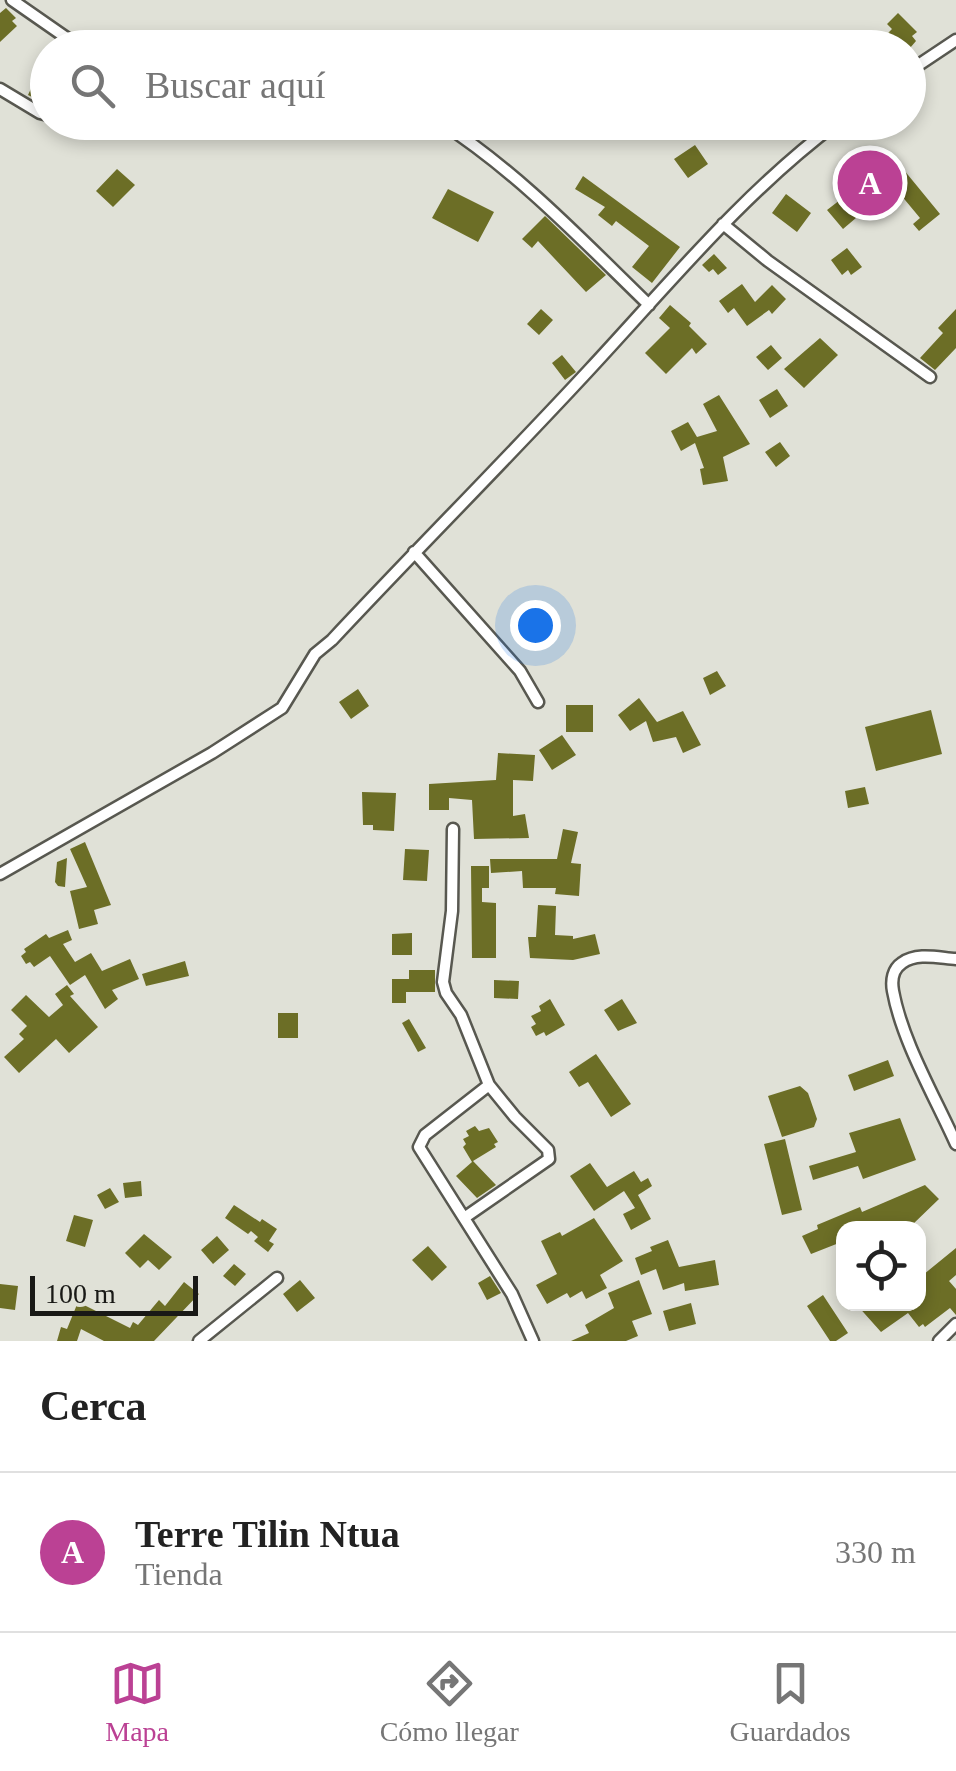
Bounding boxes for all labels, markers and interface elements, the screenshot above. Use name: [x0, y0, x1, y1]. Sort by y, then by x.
search box: [30, 30, 926, 140]
icon: search: [65, 58, 120, 113]
text: Buscar aquí: [145, 64, 325, 106]
pin: A: [838, 146, 902, 220]
your location: [510, 600, 561, 651]
map controls: [836, 1221, 926, 1311]
button: locate: [836, 1221, 926, 1311]
scale bar: [30, 1271, 198, 1316]
text: 100 m: [45, 1278, 116, 1309]
text: Cerca: [40, 1383, 147, 1429]
text: Terre Tilin Ntua: [135, 1513, 400, 1555]
text: A: [61, 1534, 84, 1570]
text: 330 m: [835, 1534, 916, 1570]
text: Tienda: [135, 1556, 223, 1592]
tab: Mapa: [105, 1656, 169, 1748]
tab: Cómo llegar: [380, 1656, 519, 1748]
tab: Guardados: [729, 1656, 851, 1748]

